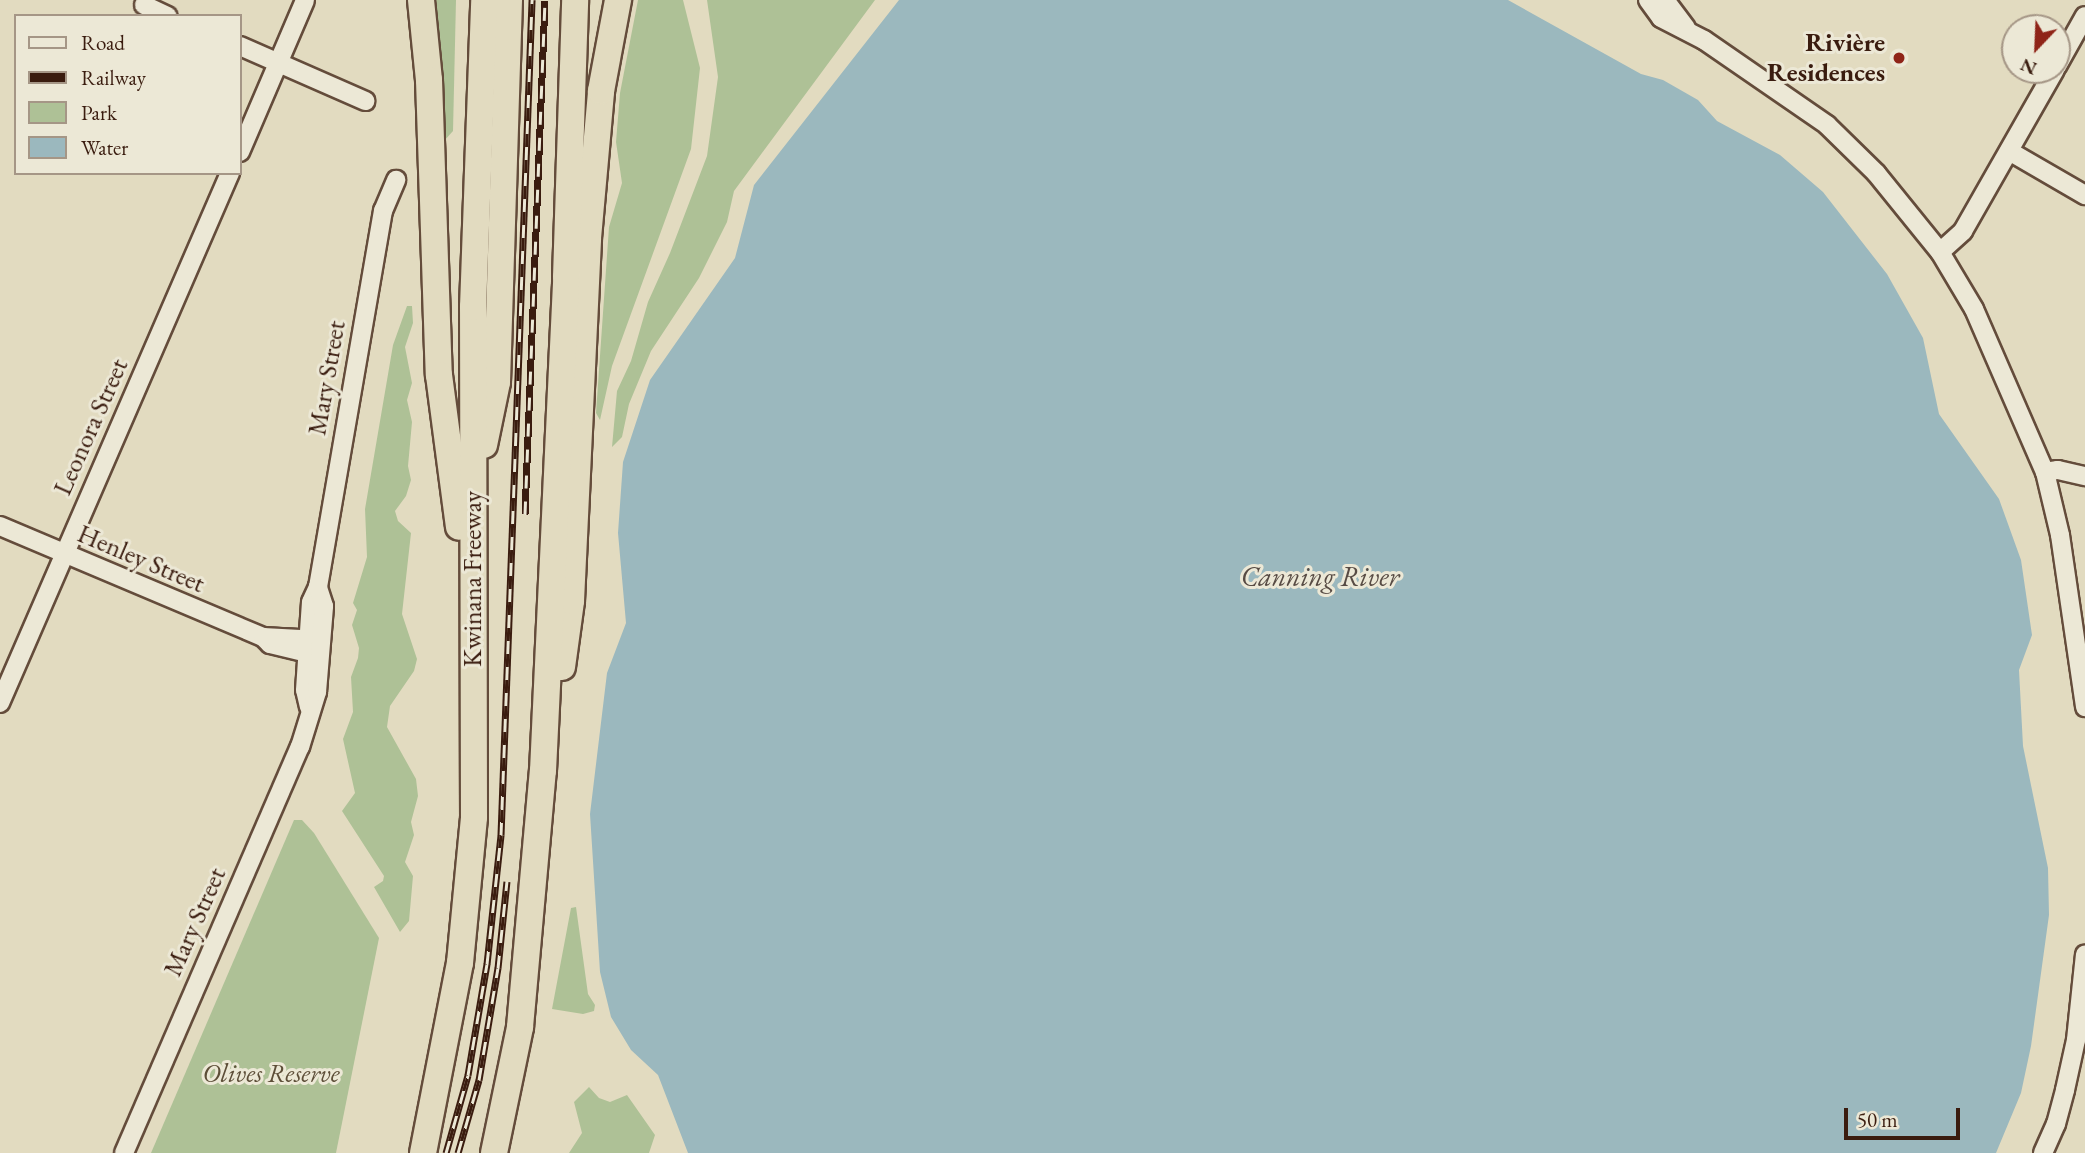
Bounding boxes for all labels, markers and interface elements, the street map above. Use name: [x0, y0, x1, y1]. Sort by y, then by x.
legend: [14, 14, 242, 175]
north arrow: [2001, 14, 2071, 84]
place label: Rivière Residences: [1767, 27, 1885, 88]
text: Road: [81, 29, 125, 56]
marker: Rivière Residences: [1891, 50, 1907, 66]
text: N: [2016, 52, 2040, 81]
text: Railway: [81, 64, 146, 91]
text: Park: [81, 99, 117, 126]
text: Water: [81, 134, 128, 161]
street label: Mary Street: [302, 318, 352, 438]
street label: Leonora Street: [47, 354, 135, 500]
street label: Kwinana Freeway: [457, 491, 489, 667]
street label: Henley Street: [73, 518, 209, 600]
water label: Canning River: [1241, 559, 1399, 593]
street label: Mary Street: [157, 863, 233, 981]
park label: Olives Reserve: [202, 1058, 340, 1090]
scale bar: [1847, 1094, 1962, 1138]
text: 50 m: [1857, 1106, 1898, 1133]

